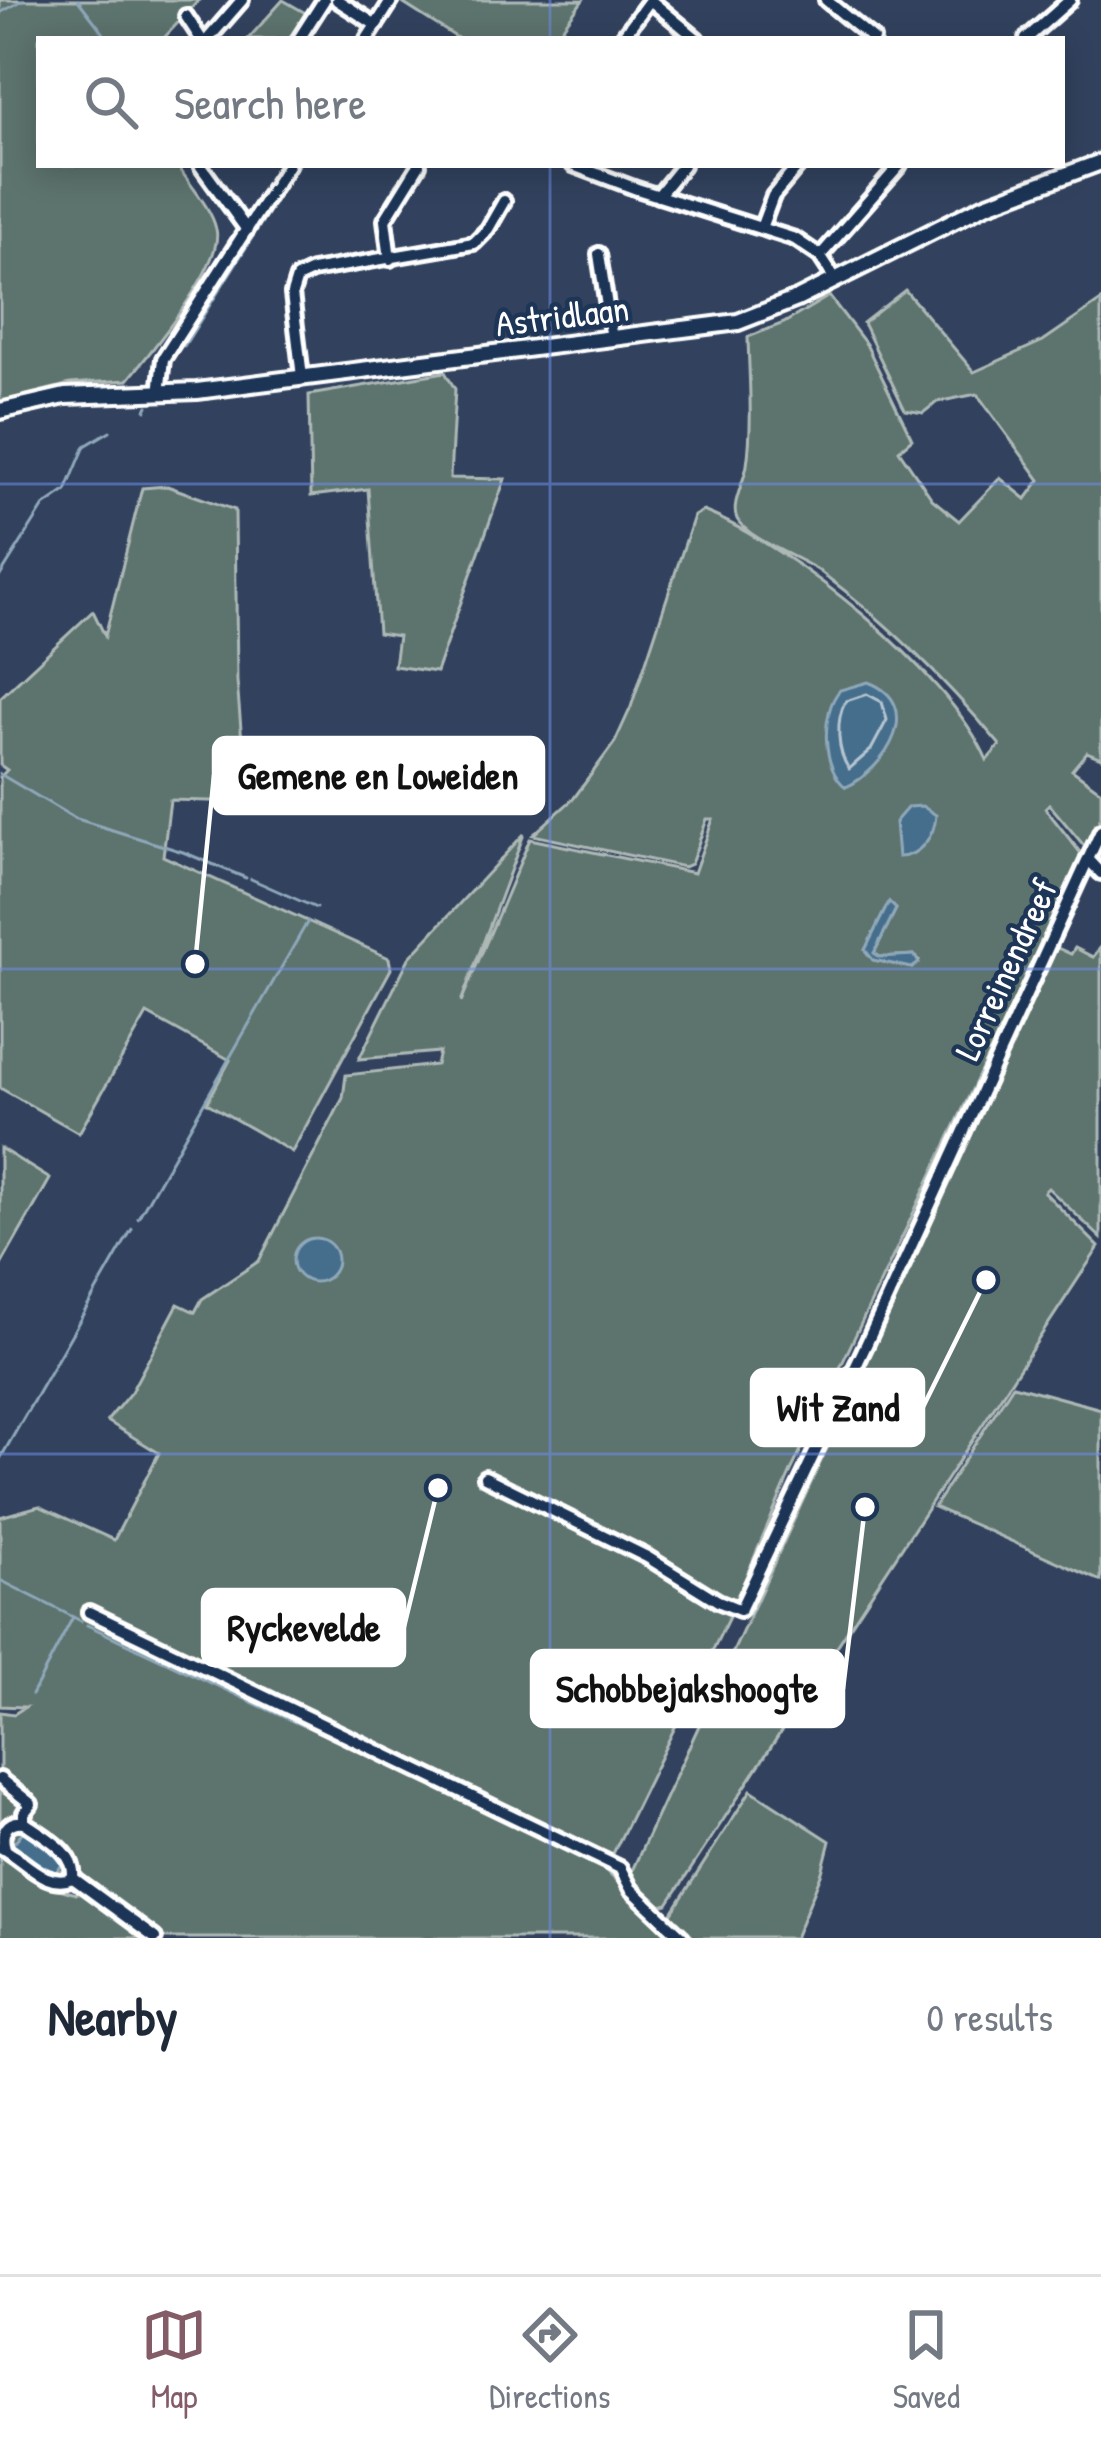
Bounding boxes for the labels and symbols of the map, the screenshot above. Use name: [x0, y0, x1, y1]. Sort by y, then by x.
street label: Astridlaan: [493, 283, 631, 347]
callout: Gemene en Loweiden: [214, 738, 543, 813]
text: Gemene en Loweiden: [237, 748, 519, 801]
street label: Lorreinendreef: [942, 871, 1068, 1067]
callout: Wit Zand: [752, 1370, 923, 1445]
text: Wit Zand: [776, 1380, 900, 1433]
callout: Ryckevelde: [203, 1590, 404, 1665]
text: Ryckevelde: [227, 1600, 381, 1654]
callout: Schobbejakshoogte: [532, 1651, 843, 1726]
text: Schobbejakshoogte: [556, 1661, 819, 1715]

